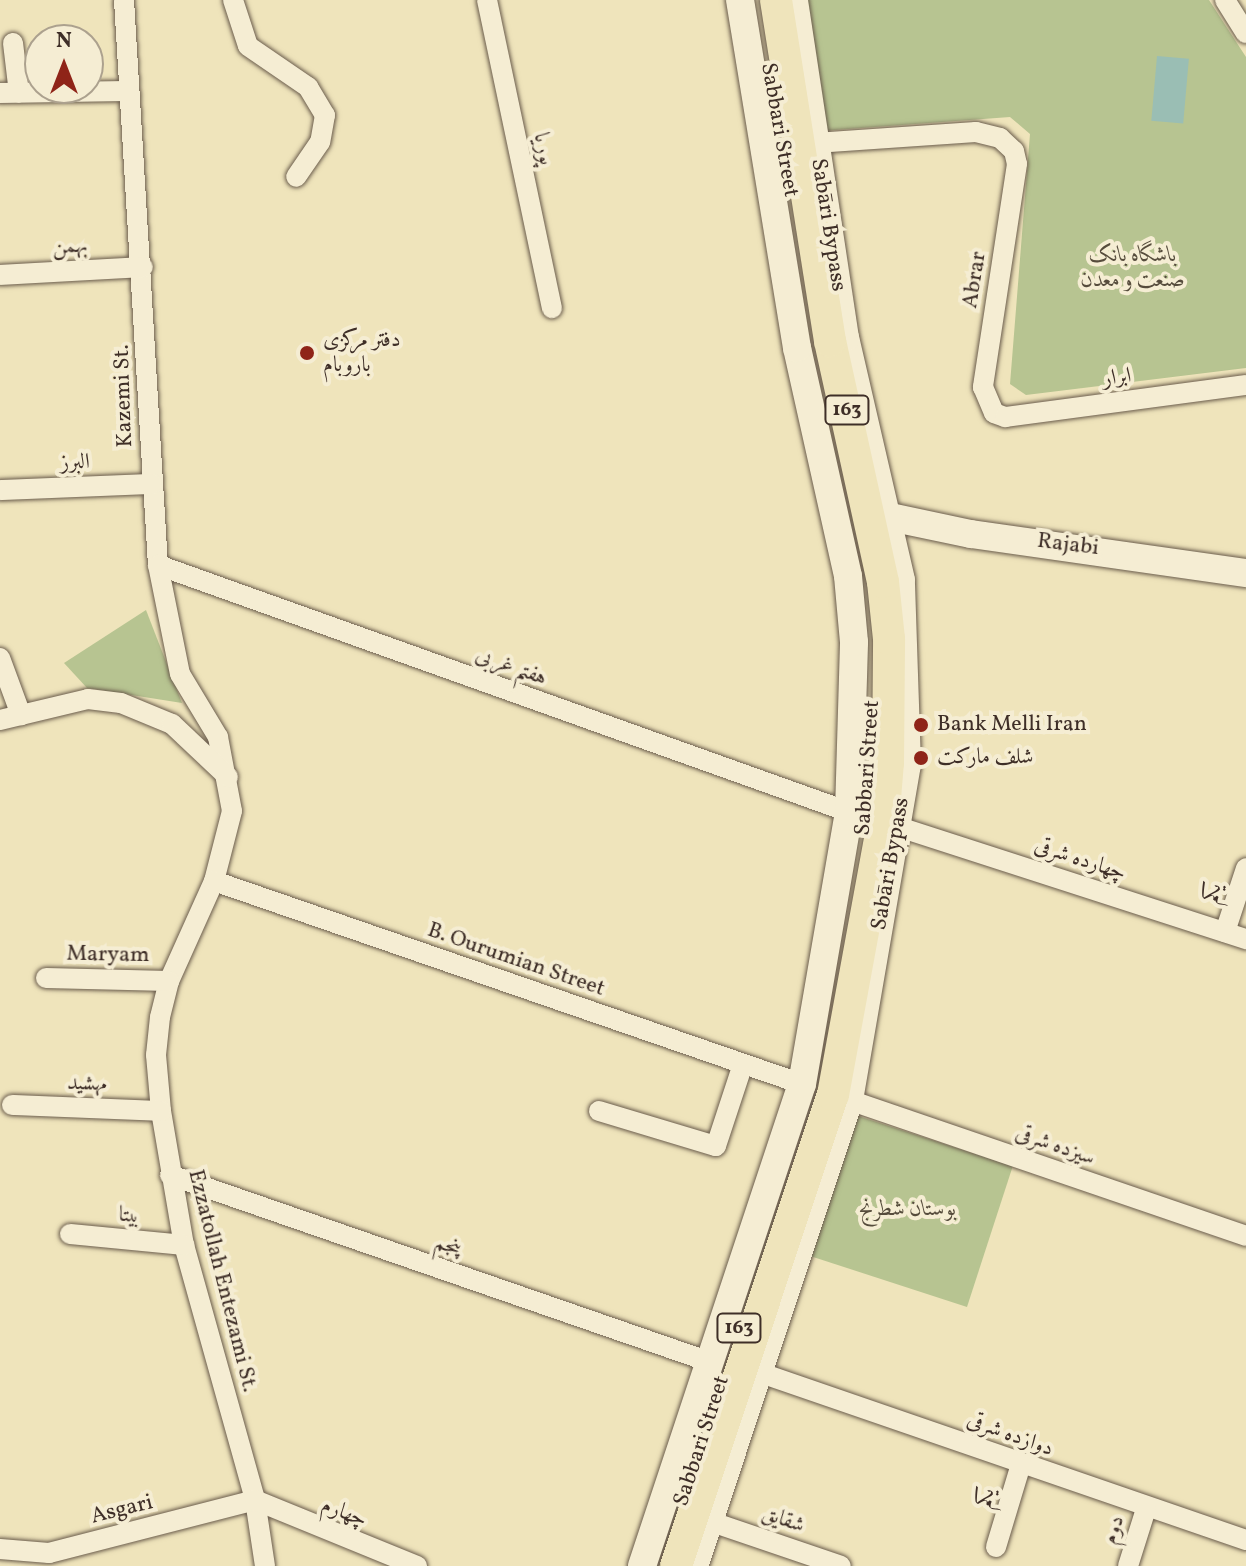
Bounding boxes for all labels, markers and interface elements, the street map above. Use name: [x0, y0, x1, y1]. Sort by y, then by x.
north arrow: [24, 24, 104, 104]
text: N: [56, 26, 72, 57]
street label: Sabbari Street: [754, 61, 804, 199]
street label: پوریا: [527, 130, 559, 168]
street label: Sabāri Bypass: [804, 157, 852, 293]
street label: بهمن: [52, 233, 88, 261]
park label: باشگاه بانک صنعت و معدن: [1081, 242, 1185, 294]
street label: Abrar: [958, 250, 992, 310]
place label: دفتر مرکزی باروبام: [323, 327, 401, 378]
street label: Kazemi St.: [109, 344, 139, 448]
marker: دفتر مرکزی باروبام: [298, 344, 316, 362]
street label: ابرار: [1101, 363, 1133, 393]
road number: 163: [823, 394, 871, 426]
street label: البرز: [60, 449, 90, 477]
street label: Rajabi: [1036, 528, 1100, 562]
street label: هفتم غربی: [472, 642, 550, 692]
street label: Sabbari Street: [850, 699, 886, 837]
place label: Bank Melli Iran: [937, 712, 1087, 738]
marker: Bank Melli Iran: [912, 716, 930, 734]
place label: شلف مارکت: [937, 745, 1033, 771]
marker: شلف مارکت: [912, 749, 930, 767]
street label: Sabāri Bypass: [866, 796, 916, 932]
street label: چهارده شرقی: [1031, 833, 1129, 887]
street label: یکم: [1197, 880, 1229, 906]
street label: B. Ourumian Street: [424, 917, 608, 1003]
street label: Maryam: [66, 941, 150, 969]
street label: مهشید: [67, 1070, 107, 1098]
street label: سیزده شرقی: [1012, 1120, 1098, 1172]
street label: Ezzatollah Entezami St.: [182, 1167, 262, 1395]
park label: بوستان شطرنج: [859, 1197, 957, 1223]
street label: بیتا: [117, 1202, 141, 1230]
street label: پنجم: [431, 1229, 465, 1263]
road number: 163: [715, 1312, 763, 1344]
street label: Sabbari Street: [668, 1372, 736, 1510]
street label: دوازده شرقی: [963, 1407, 1057, 1463]
street label: یکم: [971, 1485, 1001, 1511]
street label: Asgari: [88, 1490, 156, 1530]
street label: چهارم: [317, 1492, 371, 1534]
street label: شقایق: [758, 1500, 808, 1540]
street label: دوم: [1097, 1512, 1131, 1548]

